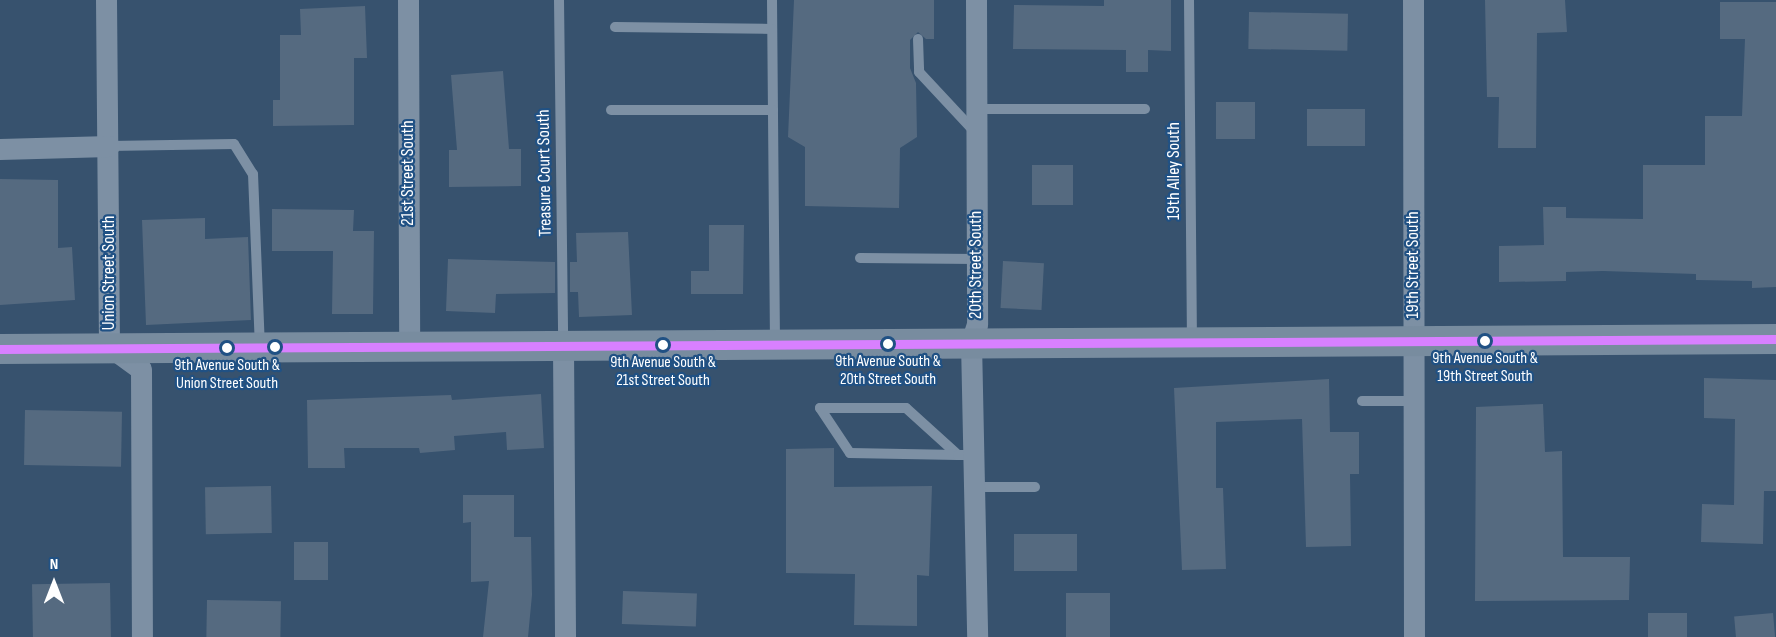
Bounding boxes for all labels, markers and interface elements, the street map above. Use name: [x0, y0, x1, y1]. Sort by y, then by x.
street label: Treasure Court South: [533, 109, 557, 237]
street label: 21st Street South: [397, 120, 419, 226]
street label: 19th Alley South: [1163, 122, 1185, 220]
street label: 20th Street South: [965, 211, 987, 319]
street label: 19th Street South: [1402, 211, 1424, 319]
street label: Union Street South: [98, 216, 120, 330]
marker: 9th Avenue South & 19th Street South: [1479, 335, 1491, 347]
marker: 9th Avenue South & 20th Street South: [882, 338, 894, 350]
marker: 9th Avenue South & 21st Street South: [657, 339, 669, 351]
unlabelled marker: [269, 341, 281, 353]
marker: 9th Avenue South & Union Street South: [221, 342, 233, 354]
place label: 9th Avenue South & 19th Street South: [1432, 349, 1538, 387]
place label: 9th Avenue South & 20th Street South: [835, 352, 941, 390]
place label: 9th Avenue South & 21st Street South: [610, 353, 716, 391]
place label: 9th Avenue South & Union Street South: [174, 356, 280, 394]
north arrow: [24, 553, 84, 613]
text: N: [50, 555, 58, 574]

